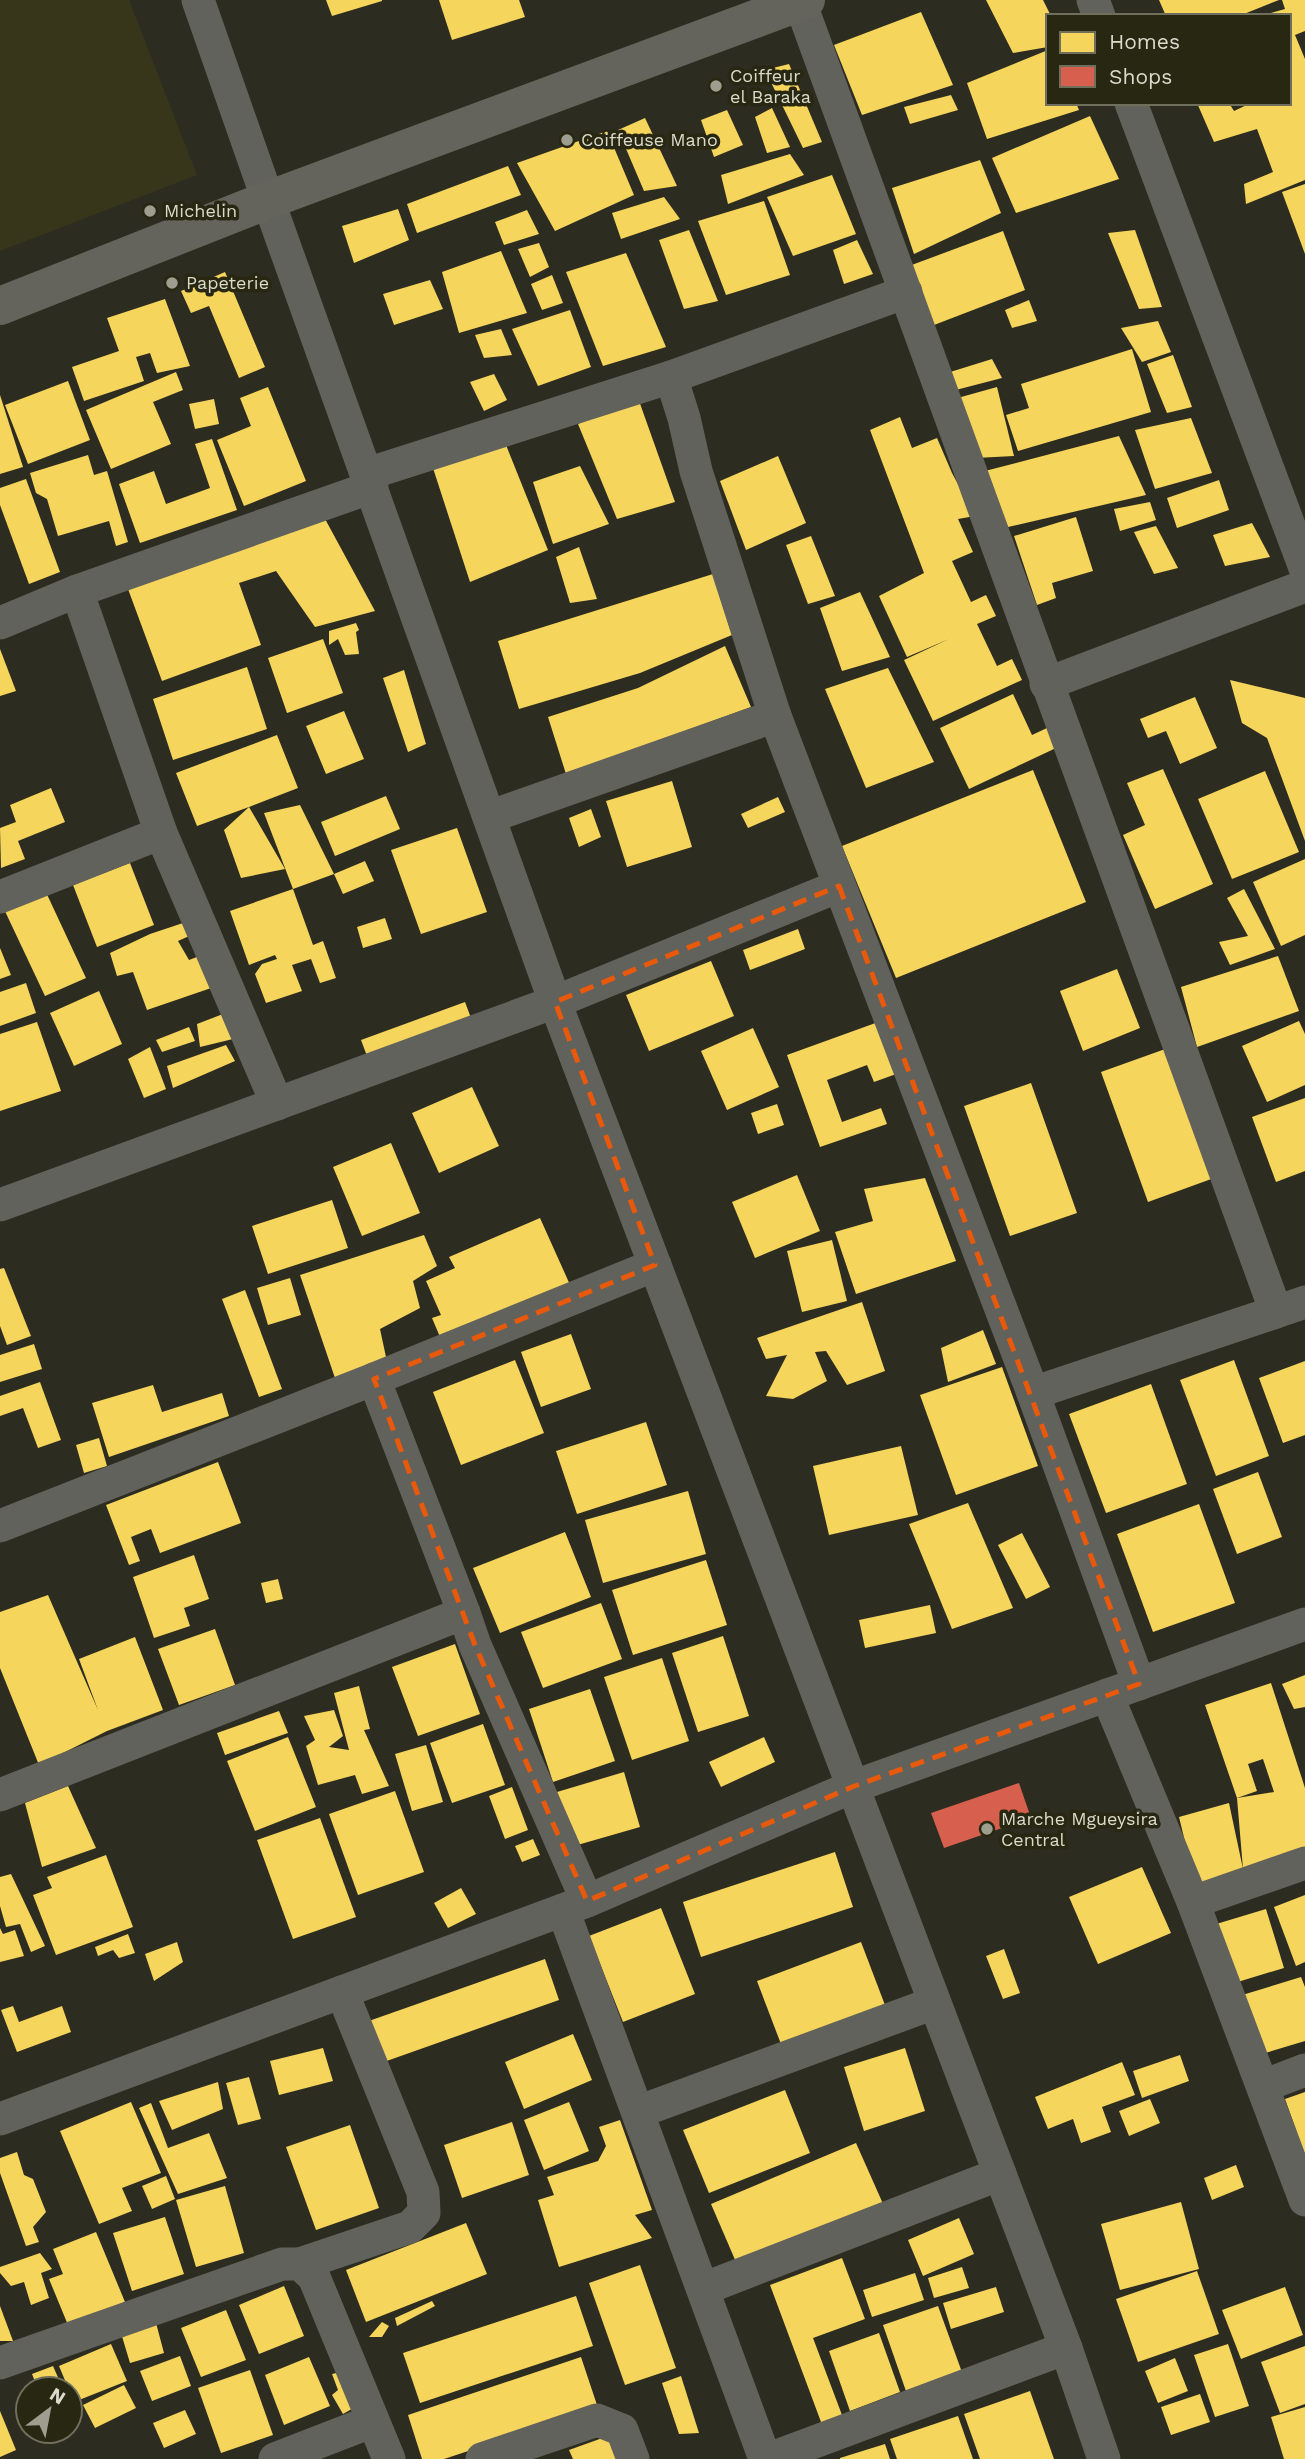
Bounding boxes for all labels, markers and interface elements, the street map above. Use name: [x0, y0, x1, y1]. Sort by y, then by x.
legend: [1046, 14, 1291, 105]
text: Homes: [1109, 29, 1180, 54]
text: Shops: [1109, 64, 1172, 89]
place label: Coiffeur el Baraka: [730, 65, 811, 107]
marker: Coiffeur el Baraka: [708, 78, 724, 94]
place label: Coiffeuse Mano: [581, 129, 718, 150]
marker: Coiffeuse Mano: [559, 132, 575, 148]
place label: Michelin: [164, 200, 237, 221]
marker: Michelin: [142, 203, 158, 219]
place label: Papeterie: [186, 272, 269, 293]
marker: Papeterie: [164, 275, 180, 291]
place label: Marche Mgueysira Central: [1001, 1808, 1158, 1850]
marker: Marche Mgueysira Central: [979, 1821, 995, 1837]
north arrow: [14, 2375, 84, 2445]
text: N: [46, 2383, 70, 2409]

